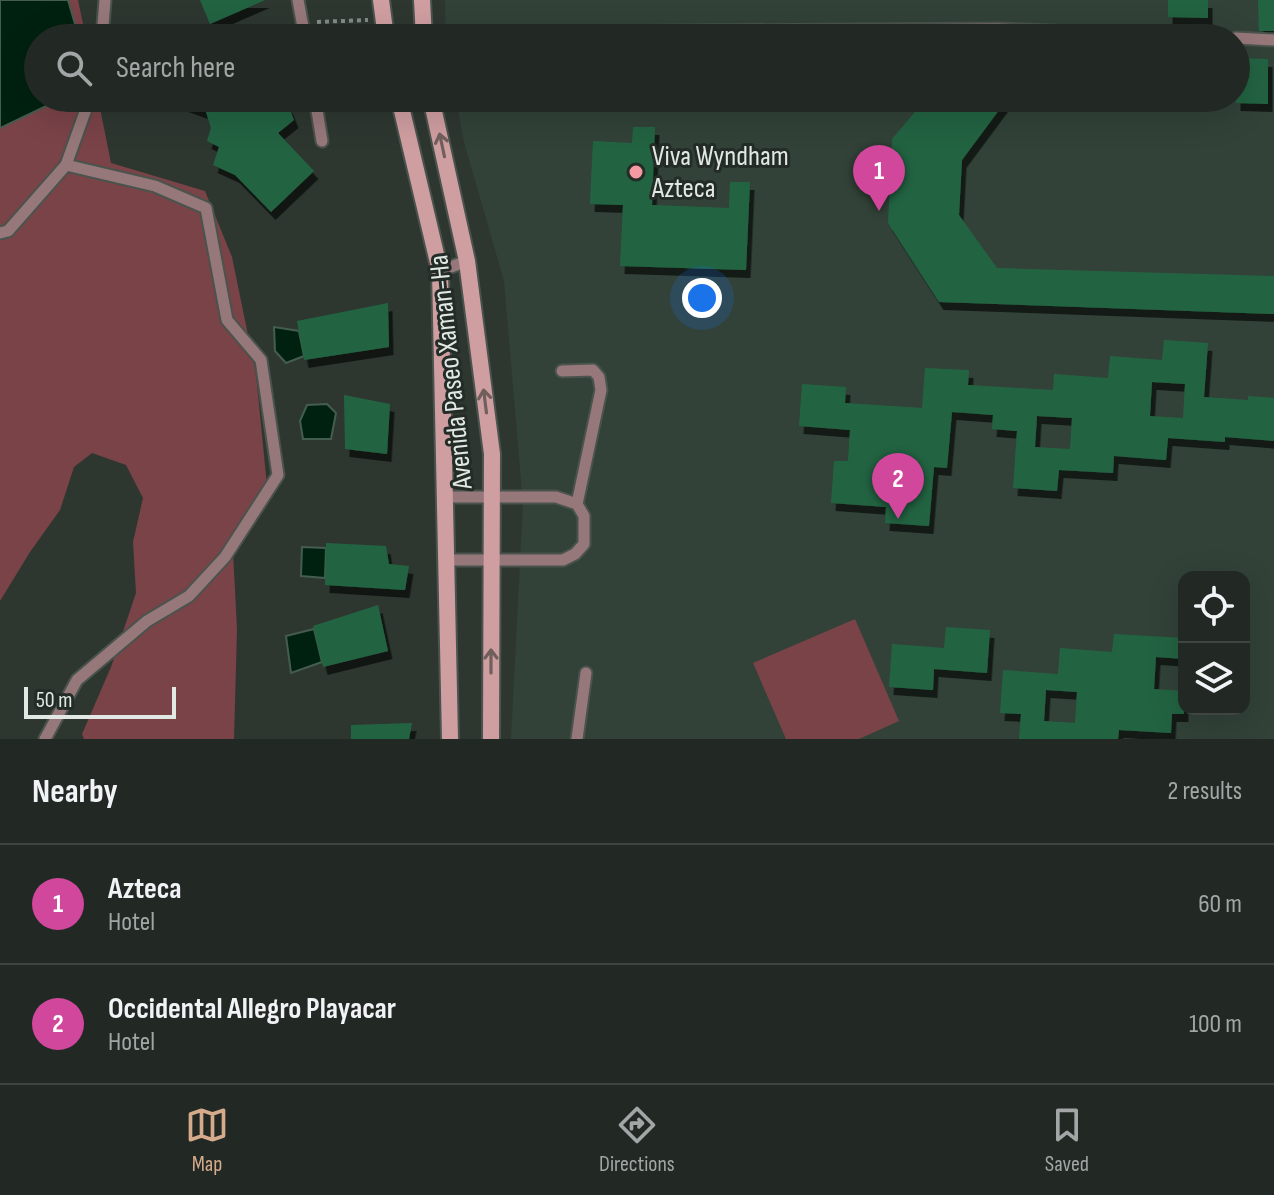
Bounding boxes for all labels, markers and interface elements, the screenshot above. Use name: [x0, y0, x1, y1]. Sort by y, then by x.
search box: [24, 24, 1250, 112]
icon: search: [52, 46, 96, 90]
text: Search here: [116, 50, 235, 86]
one-way arrow: [434, 133, 449, 159]
place label: Viva Wyndham Azteca: [651, 140, 789, 205]
pin: 1: [853, 145, 905, 211]
marker: Viva Wyndham Azteca: [627, 163, 645, 181]
street label: Avenida Paseo Xaman-Ha: [422, 253, 480, 492]
your location: [682, 278, 722, 318]
one-way arrow: [477, 389, 492, 415]
pin: 2: [872, 453, 924, 519]
map controls: [1178, 571, 1250, 715]
button: locate: [1178, 571, 1250, 643]
button: layers: [1178, 643, 1250, 715]
one-way arrow: [483, 648, 499, 675]
scale bar: [24, 683, 176, 719]
text: 50 m: [36, 687, 72, 714]
text: Nearby: [32, 771, 118, 812]
text: 2 results: [1168, 776, 1242, 807]
text: Azteca: [108, 871, 182, 907]
text: 1: [53, 889, 63, 920]
text: 60 m: [1198, 889, 1242, 920]
text: Hotel: [108, 907, 155, 938]
text: Occidental Allegro Playacar: [108, 991, 396, 1027]
text: 2: [52, 1009, 64, 1040]
text: 100 m: [1189, 1009, 1242, 1040]
text: Hotel: [108, 1027, 155, 1058]
tab: Map: [185, 1103, 229, 1178]
tab: Directions: [599, 1103, 675, 1178]
tab: Saved: [1045, 1103, 1089, 1178]

